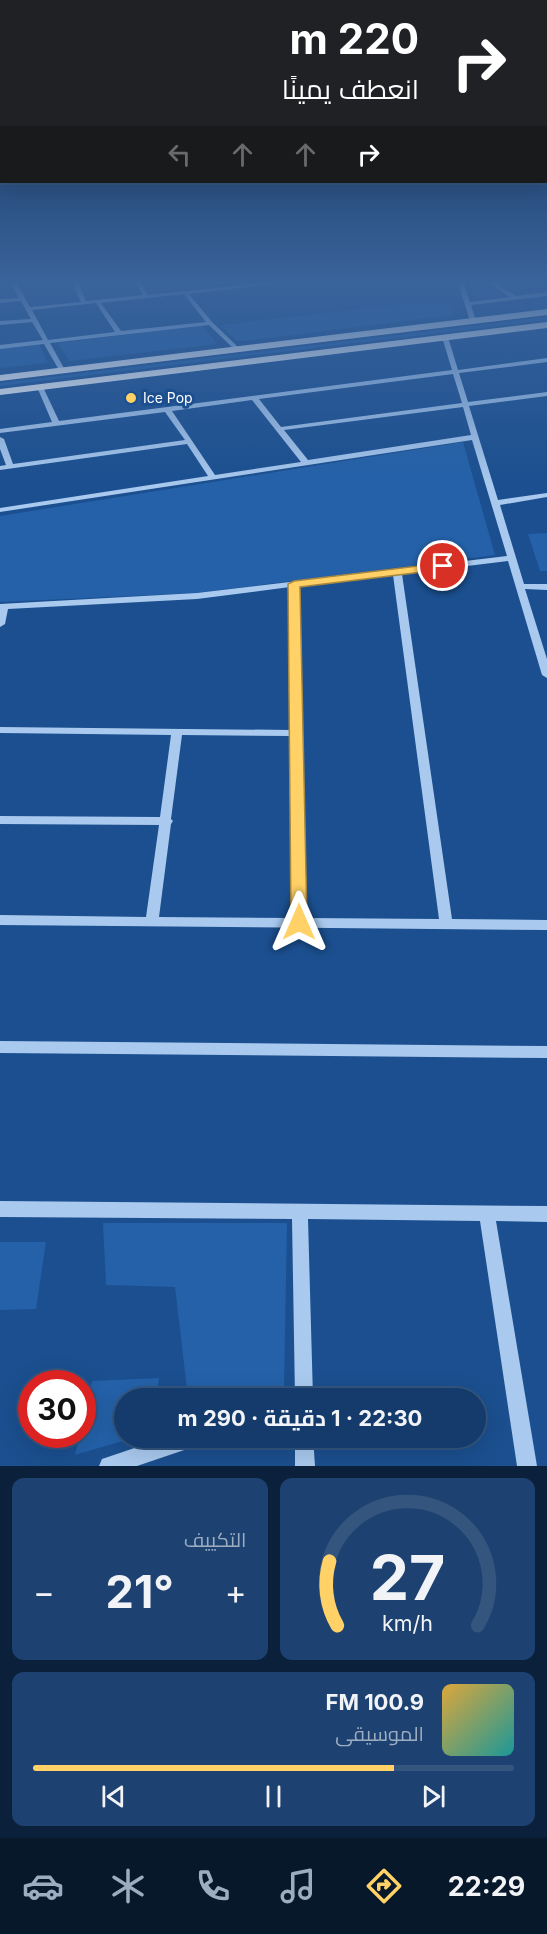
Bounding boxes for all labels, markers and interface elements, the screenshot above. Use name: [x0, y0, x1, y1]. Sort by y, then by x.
text: 220 m: [289, 13, 419, 64]
icon: right: [440, 24, 518, 102]
text: انعطف يمينًا: [282, 73, 419, 106]
icon: left: [163, 138, 196, 171]
icon: ahead: [226, 138, 259, 171]
icon: ahead: [289, 138, 322, 171]
icon: right: [352, 138, 385, 171]
place label: Ice Pop: [143, 389, 193, 406]
marker: Ice Pop: [124, 391, 138, 405]
pin: [417, 540, 468, 591]
icon: arrive: [426, 549, 459, 582]
position arrow: [267, 890, 331, 954]
speed limit sign: 30: [18, 1370, 96, 1448]
text: 22:30 · 1 دقيقة · 290 m: [178, 1405, 422, 1431]
text: التكييف: [184, 1528, 247, 1552]
text: 27: [369, 1540, 445, 1615]
text: 21°: [106, 1564, 174, 1619]
text: −: [33, 1572, 55, 1612]
text: +: [225, 1572, 247, 1612]
text: km/h: [382, 1610, 433, 1636]
text: 100.9 FM: [325, 1689, 424, 1715]
text: الموسيقى: [335, 1722, 424, 1746]
icon: previous: [97, 1780, 130, 1813]
icon: pause: [257, 1780, 290, 1813]
icon: next: [417, 1780, 450, 1813]
icon: car: [22, 1865, 64, 1907]
icon: climate: [107, 1865, 149, 1907]
icon: phone: [192, 1865, 234, 1907]
icon: music: [277, 1865, 319, 1907]
icon: directions: [363, 1865, 405, 1907]
text: 22:29: [448, 1870, 525, 1903]

